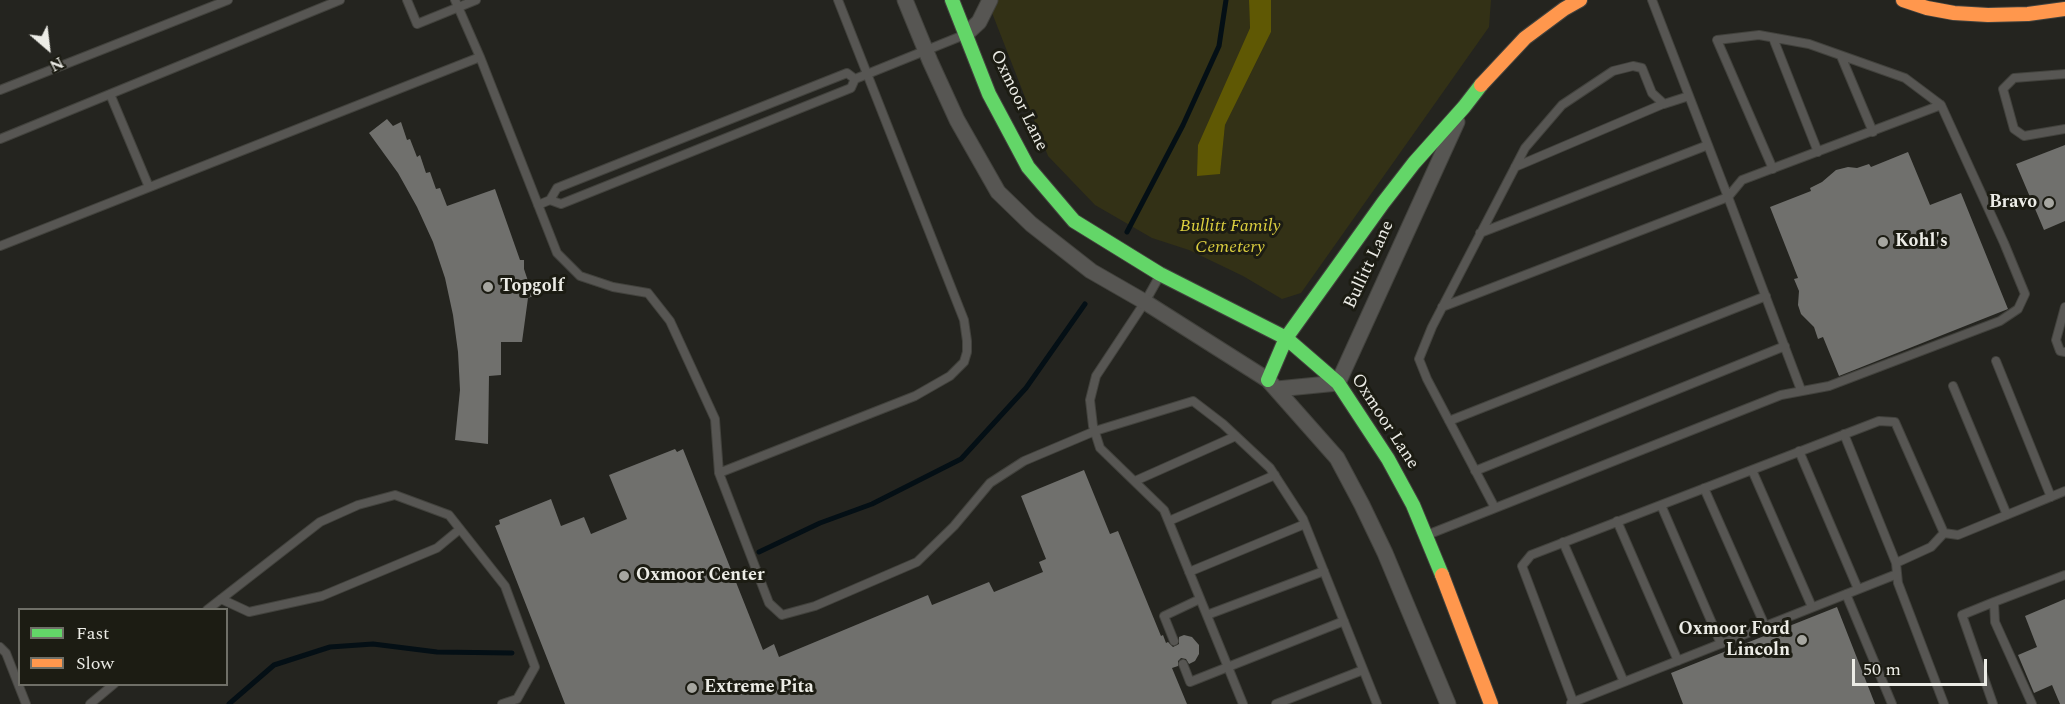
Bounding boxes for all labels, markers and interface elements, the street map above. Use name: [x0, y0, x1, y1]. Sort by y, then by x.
north arrow: [18, 18, 78, 78]
street label: Oxmoor Lane: [984, 47, 1052, 155]
text: N: [45, 50, 68, 78]
place label: Bravo: [1989, 192, 2037, 214]
marker: Bravo: [2042, 196, 2056, 210]
park label: Bullitt Family Cemetery: [1179, 216, 1281, 258]
street label: Bullitt Lane: [1340, 217, 1400, 313]
place label: Kohl's: [1895, 231, 1948, 253]
marker: Kohl's: [1876, 235, 1890, 249]
place label: Topgolf: [500, 276, 564, 298]
marker: Topgolf: [481, 280, 495, 294]
street label: Oxmoor Lane: [1345, 370, 1423, 474]
place label: Oxmoor Center: [636, 565, 765, 587]
marker: Oxmoor Center: [617, 569, 631, 583]
legend: [18, 608, 228, 686]
place label: Oxmoor Ford Lincoln: [1679, 619, 1790, 662]
text: Fast: [76, 620, 109, 647]
marker: Oxmoor Ford Lincoln: [1795, 633, 1809, 647]
scale bar: [1855, 647, 1990, 685]
text: Slow: [76, 650, 114, 677]
text: 50 m: [1863, 656, 1901, 683]
place label: Extreme Pita: [704, 677, 814, 699]
marker: Extreme Pita: [685, 681, 699, 695]

